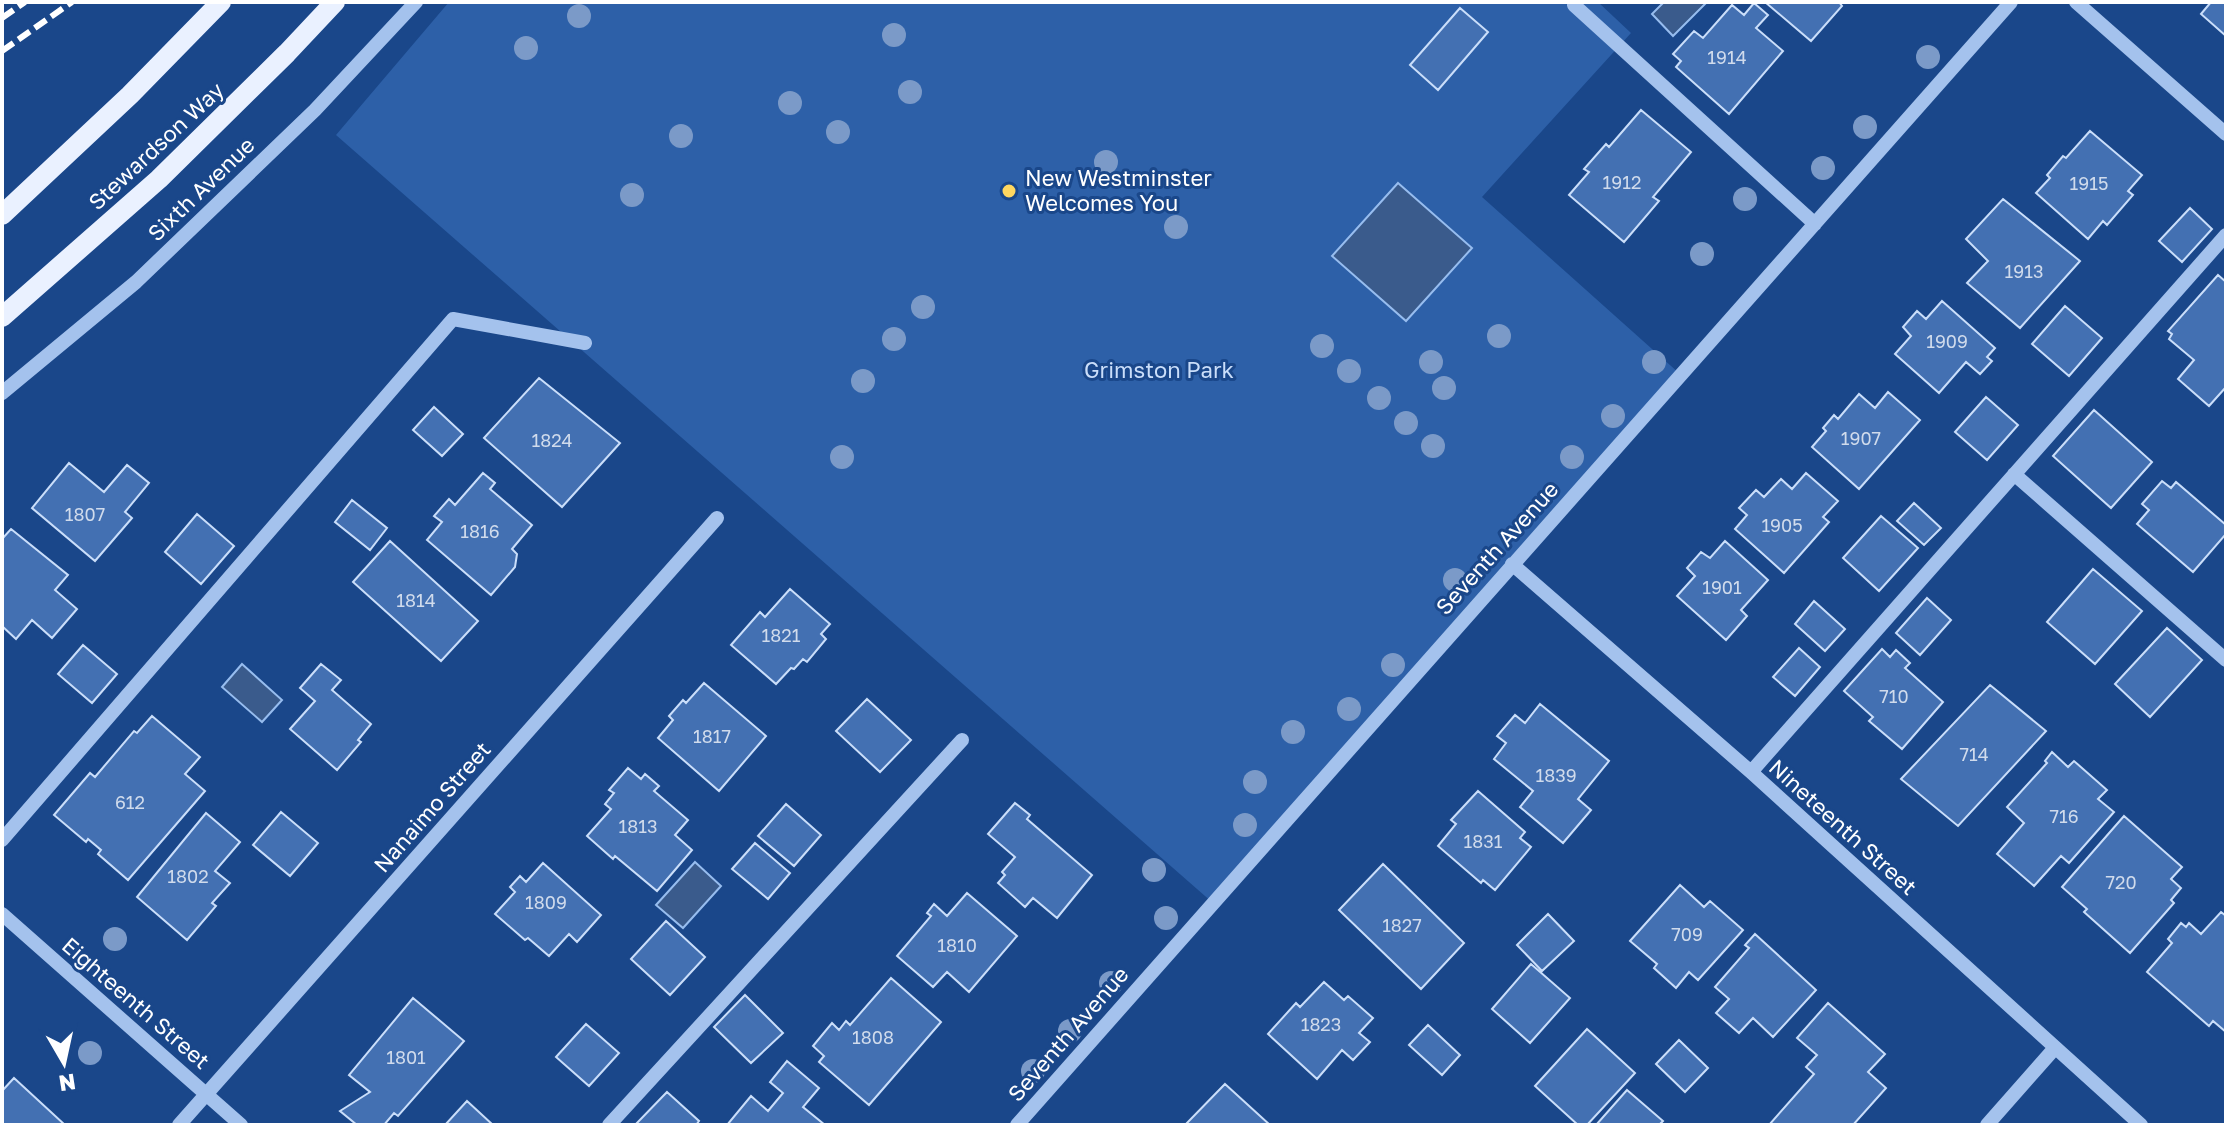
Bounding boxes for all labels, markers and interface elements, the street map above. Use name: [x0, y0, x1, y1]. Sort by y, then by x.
house number: 1914: [1707, 46, 1747, 68]
street label: Stewardson Way: [82, 76, 229, 215]
street label: Sixth Avenue: [142, 131, 260, 246]
place label: New Westminster Welcomes You: [1025, 164, 1212, 216]
house number: 1912: [1603, 171, 1641, 193]
house number: 1915: [2070, 172, 2108, 194]
marker: New Westminster Welcomes You: [1000, 182, 1018, 200]
house number: 1913: [2005, 260, 2043, 282]
house number: 1909: [1926, 330, 1968, 352]
park label: Grimston Park: [1084, 356, 1234, 383]
house number: 1907: [1841, 427, 1881, 449]
house number: 1824: [531, 429, 573, 451]
street label: Seventh Avenue: [1430, 476, 1563, 620]
house number: 1807: [65, 503, 105, 525]
house number: 1905: [1761, 514, 1803, 536]
house number: 1816: [460, 520, 500, 542]
house number: 1901: [1702, 576, 1742, 598]
house number: 1814: [396, 589, 436, 611]
house number: 1821: [762, 624, 801, 646]
house number: 710: [1879, 685, 1909, 707]
house number: 1817: [693, 725, 731, 747]
street label: Nanaimo Street: [368, 736, 496, 878]
house number: 714: [1959, 743, 1989, 765]
street label: Nineteenth Street: [1764, 753, 1923, 900]
house number: 1839: [1535, 764, 1577, 786]
house number: 612: [115, 791, 145, 813]
house number: 716: [2049, 805, 2079, 827]
house number: 1813: [619, 815, 657, 837]
house number: 1831: [1464, 830, 1503, 852]
house number: 1802: [167, 865, 209, 887]
house number: 720: [2105, 871, 2137, 893]
house number: 1809: [525, 891, 567, 913]
house number: 1827: [1382, 914, 1422, 936]
house number: 709: [1671, 923, 1703, 945]
street label: Eighteenth Street: [57, 931, 216, 1074]
house number: 1810: [937, 934, 977, 956]
street label: Seventh Avenue: [1002, 961, 1134, 1107]
house number: 1823: [1301, 1013, 1341, 1035]
north arrow: [24, 1023, 104, 1103]
house number: 1808: [852, 1026, 894, 1048]
house number: 1801: [386, 1046, 426, 1068]
text: N: [57, 1069, 78, 1098]

